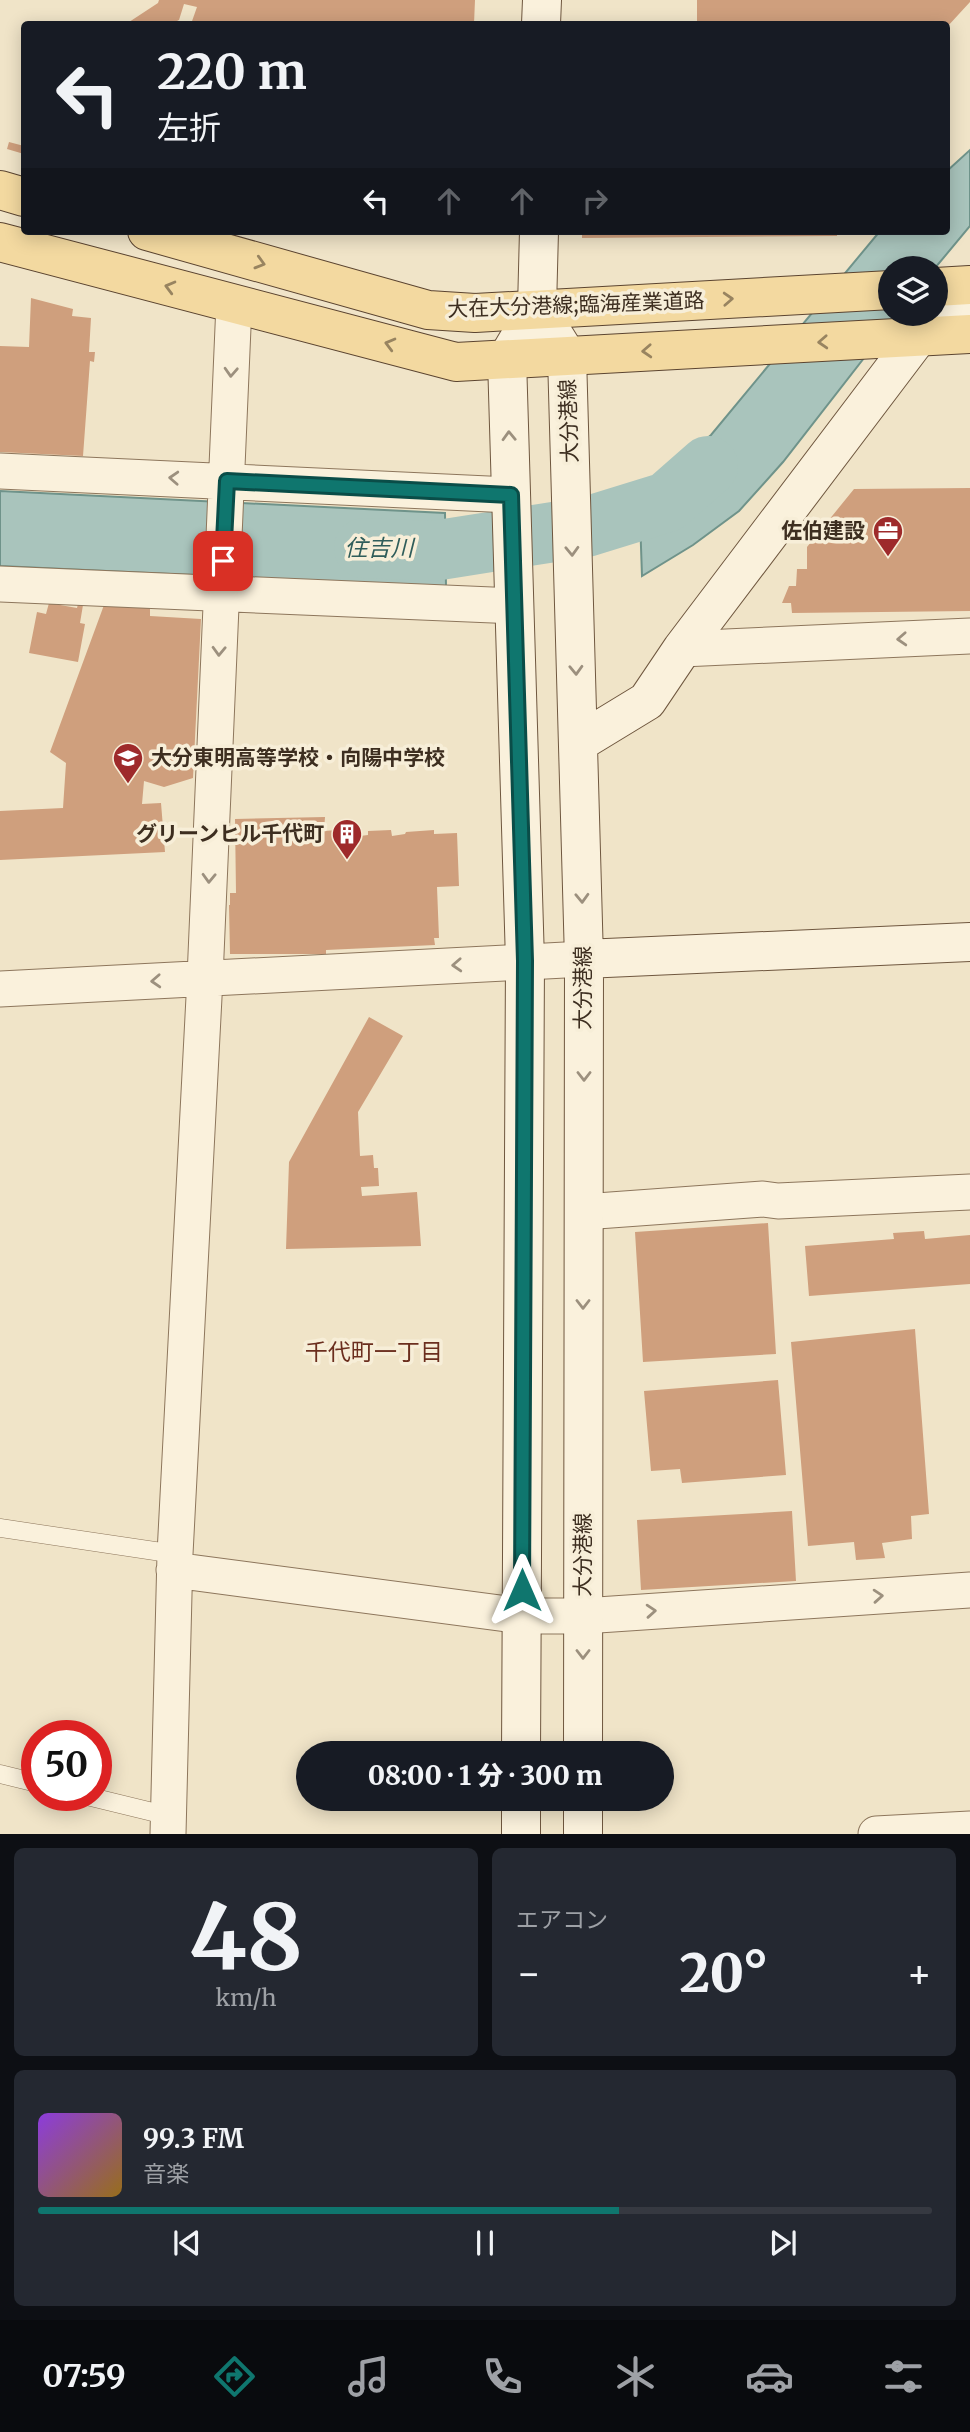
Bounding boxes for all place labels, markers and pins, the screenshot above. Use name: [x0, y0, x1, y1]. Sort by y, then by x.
office icon: 佐伯建設: [871, 514, 905, 558]
place label: 佐伯建設: [781, 517, 865, 544]
pin: [193, 531, 253, 591]
school or university icon: 大分東明高等学校・向陽中学校: [111, 741, 145, 785]
place label: 大分東明高等学校・向陽中学校: [151, 744, 445, 771]
building icon: グリーンヒル千代町: [330, 817, 364, 861]
place label: グリーンヒル千代町: [136, 820, 324, 847]

